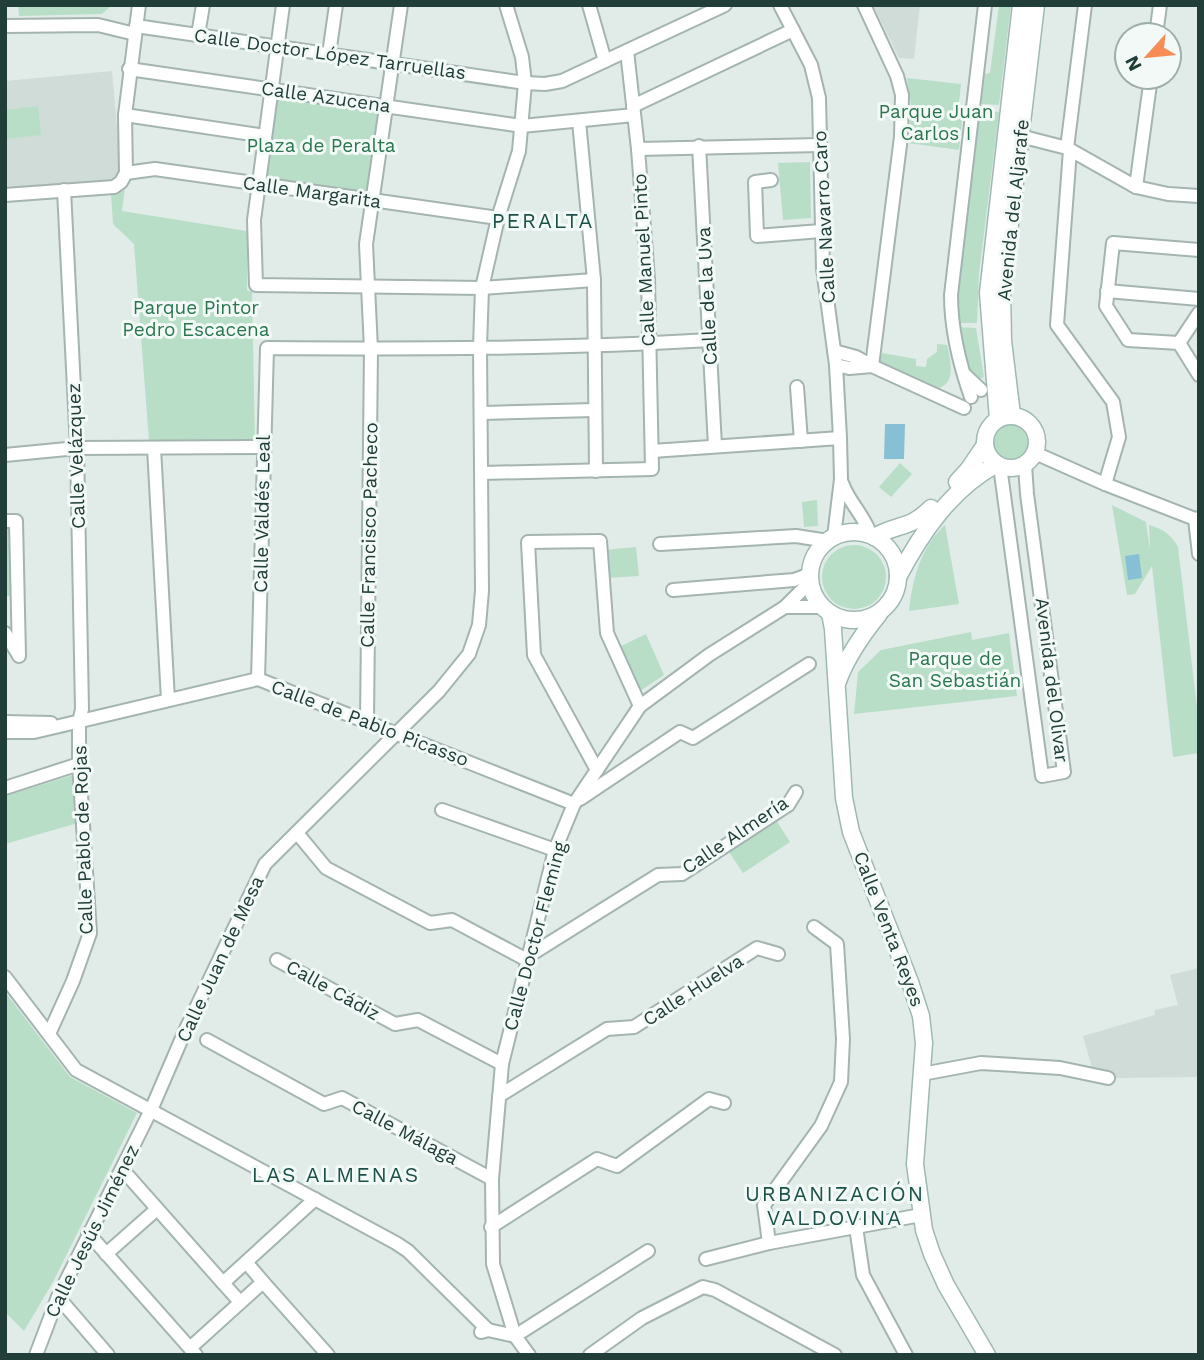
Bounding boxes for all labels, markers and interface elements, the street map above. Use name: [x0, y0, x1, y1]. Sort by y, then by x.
north arrow: [1113, 21, 1183, 91]
street label: Calle Doctor López Tarruellas: [193, 24, 467, 84]
text: N: [1120, 52, 1147, 75]
street label: Calle Azucena: [260, 77, 393, 118]
park label: Parque Juan Carlos I: [878, 100, 994, 145]
street label: Avenida del Aljarafe: [992, 118, 1034, 302]
street label: Calle Navarro Caro: [808, 130, 840, 304]
park label: Plaza de Peralta: [246, 134, 396, 157]
street label: Calle Margarita: [241, 171, 383, 213]
street label: Calle Manuel Pinto: [628, 173, 660, 347]
district label: PERALTA: [492, 208, 594, 233]
street label: Calle de la Uva: [692, 226, 722, 366]
park label: Parque Pintor Pedro Escacena: [122, 296, 270, 341]
street label: Calle Velázquez: [62, 383, 90, 529]
street label: Calle Francisco Pacheco: [356, 422, 382, 648]
street label: Calle Valdés Leal: [249, 435, 275, 593]
street label: Avenida del Olivar: [1030, 596, 1074, 764]
park label: Parque de San Sebastián: [889, 647, 1021, 692]
street label: Calle de Pablo Picasso: [268, 675, 472, 771]
street label: Calle Pablo de Rojas: [68, 745, 98, 935]
street label: Calle Almería: [678, 791, 793, 879]
street label: Calle Doctor Fleming: [499, 838, 572, 1033]
street label: Calle Venta Reyes: [849, 848, 929, 1010]
street label: Calle Juan de Mesa: [171, 872, 269, 1046]
street label: Calle Huelva: [638, 949, 748, 1031]
street label: Calle Cádiz: [282, 955, 384, 1025]
street label: Calle Málaga: [348, 1094, 462, 1170]
street label: Calle Jesús Jiménez: [40, 1141, 144, 1321]
district label: LAS ALMENAS: [252, 1162, 420, 1187]
district label: URBANIZACIÓN VALDOVINA: [745, 1181, 925, 1230]

